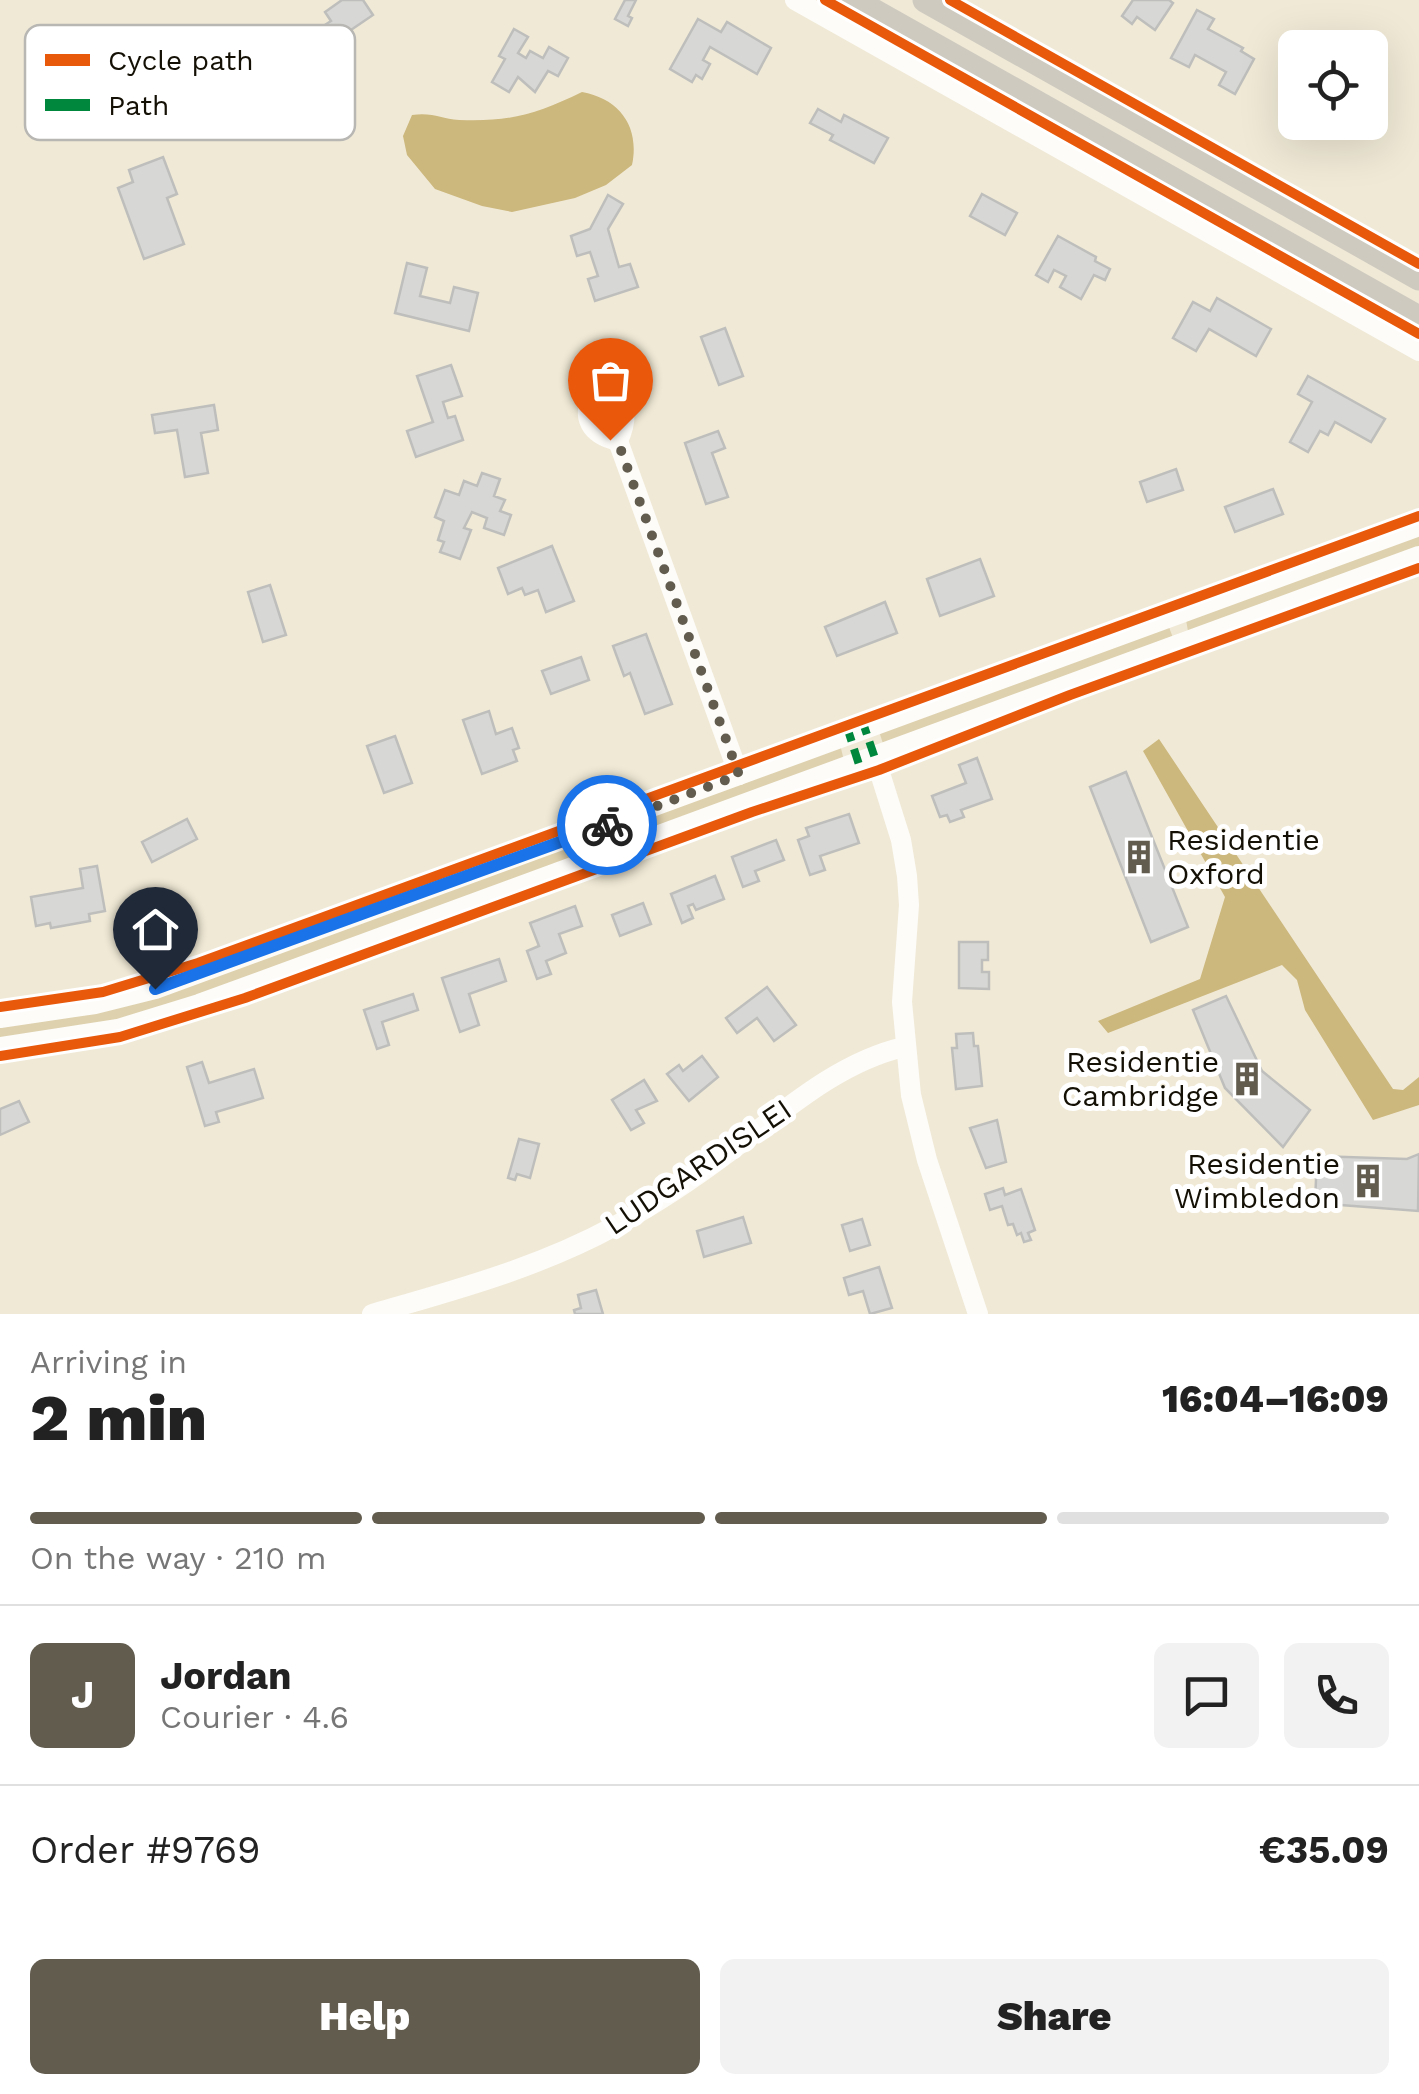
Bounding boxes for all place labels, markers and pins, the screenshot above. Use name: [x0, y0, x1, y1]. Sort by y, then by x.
pin: [568, 338, 653, 441]
place label: Residentie Oxford: [1167, 822, 1320, 891]
building icon: Residentie Oxford: [1120, 838, 1158, 876]
pin: [113, 887, 198, 990]
place label: Residentie Cambridge: [1062, 1044, 1219, 1113]
building icon: Residentie Cambridge: [1228, 1060, 1266, 1098]
place label: Residentie Wimbledon: [1174, 1146, 1340, 1215]
building icon: Residentie Wimbledon: [1349, 1162, 1387, 1200]

